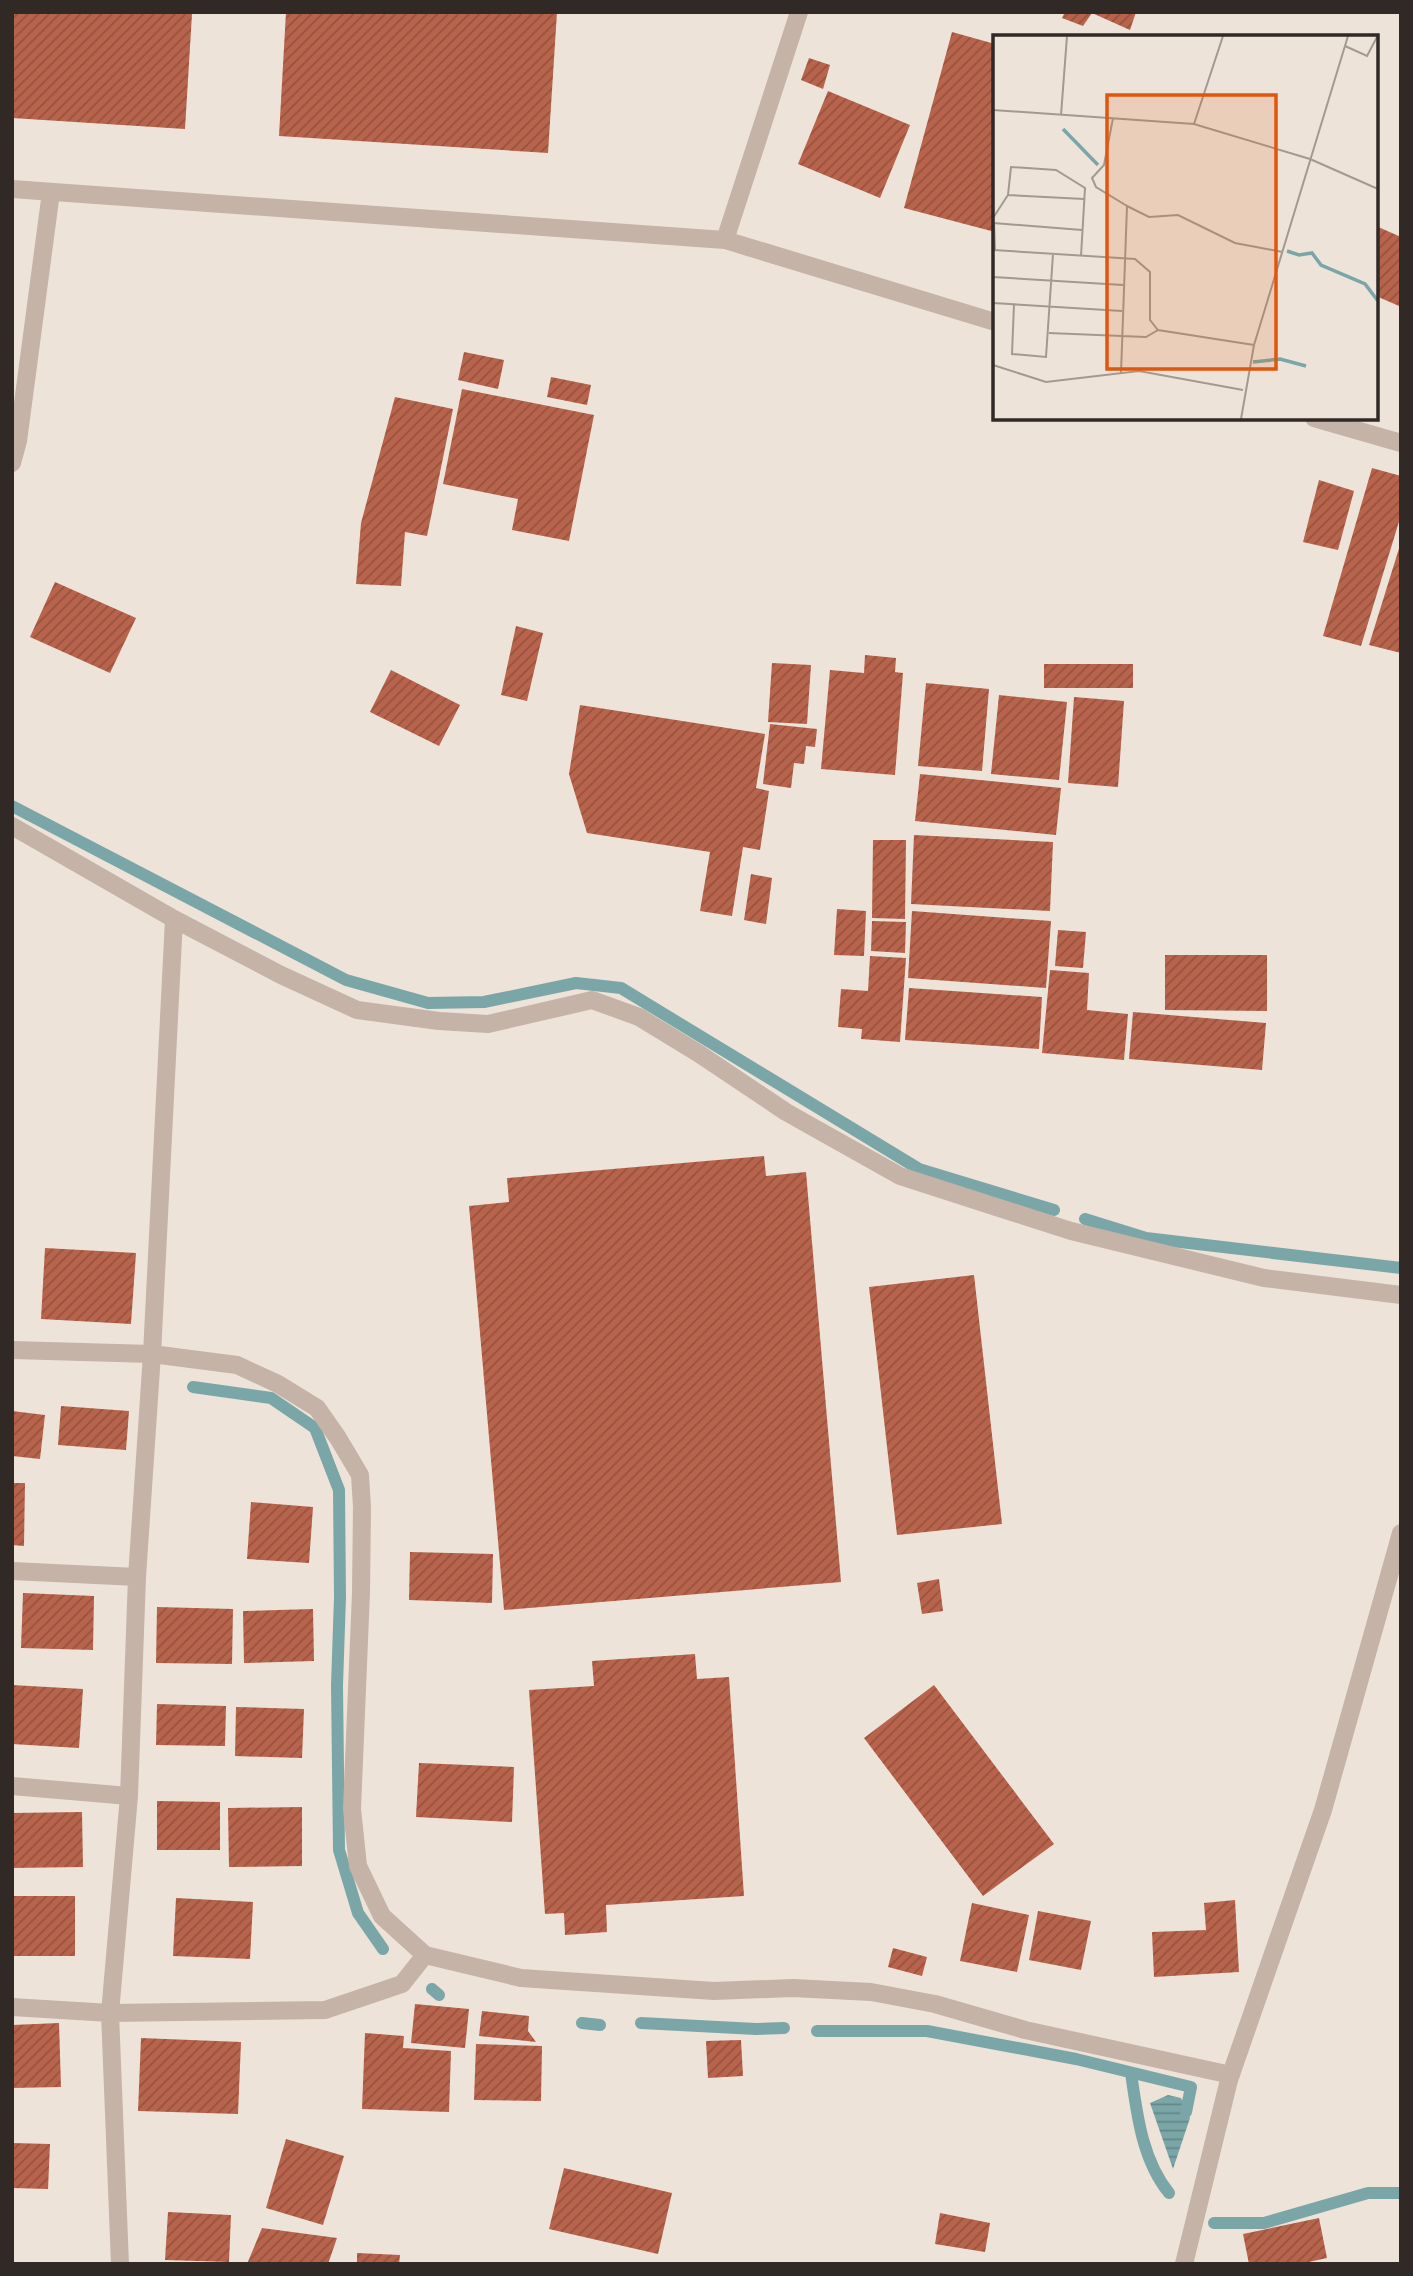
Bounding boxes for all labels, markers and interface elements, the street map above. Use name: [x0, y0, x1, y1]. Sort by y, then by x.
inset map: [993, 35, 1378, 420]

